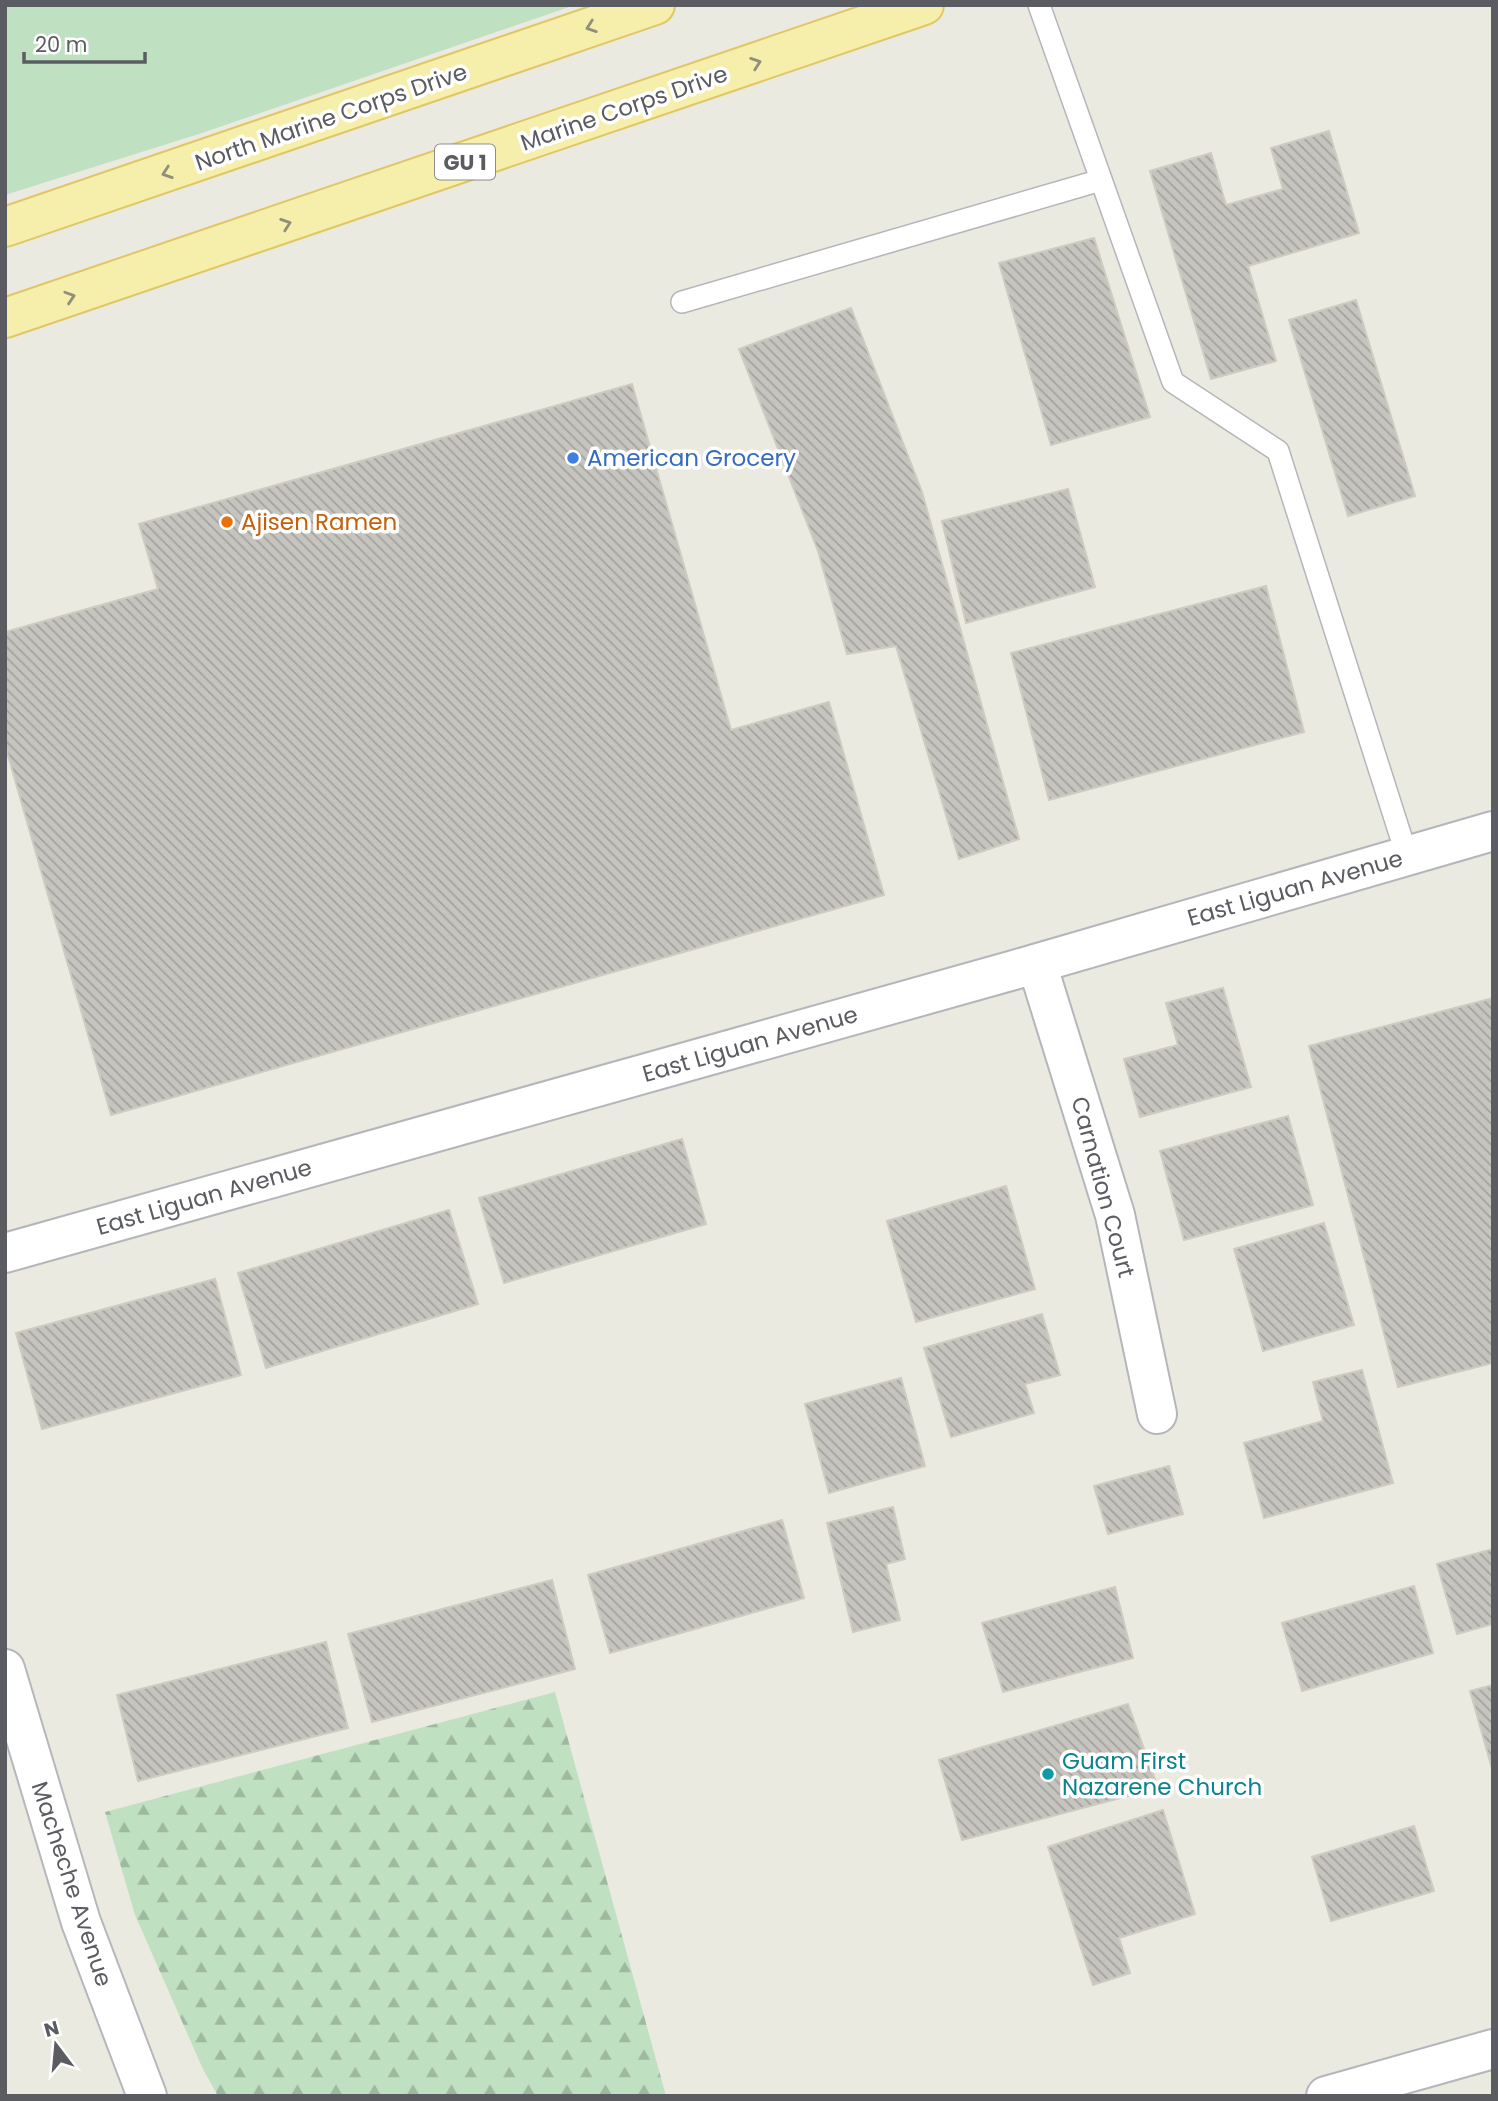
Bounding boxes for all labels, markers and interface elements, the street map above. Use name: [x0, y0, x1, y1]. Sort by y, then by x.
one-way arrow: [585, 19, 597, 33]
scale bar: [24, 21, 145, 65]
text: 20 m: [35, 30, 88, 59]
street label: North Marine Corps Drive: [191, 55, 471, 179]
one-way arrow: [749, 57, 761, 71]
street label: Marine Corps Drive: [516, 58, 732, 158]
road number: GU 1: [435, 144, 495, 180]
one-way arrow: [162, 165, 174, 179]
one-way arrow: [279, 218, 291, 232]
one-way arrow: [63, 291, 76, 305]
place label: American Grocery: [587, 442, 796, 474]
marker: American Grocery: [565, 450, 581, 466]
place label: Ajisen Ramen: [241, 506, 397, 538]
marker: Ajisen Ramen: [219, 514, 235, 530]
street label: East Liguan Avenue: [1184, 842, 1406, 934]
street label: East Liguan Avenue: [639, 998, 861, 1090]
street label: Carnation Court: [1063, 1093, 1143, 1281]
street label: East Liguan Avenue: [93, 1151, 315, 1243]
place label: Guam First Nazarene Church: [1062, 1745, 1262, 1803]
marker: Guam First Nazarene Church: [1040, 1766, 1056, 1782]
street label: Macheche Avenue: [24, 1777, 120, 1991]
north arrow: [21, 2010, 91, 2080]
text: N: [41, 2014, 62, 2044]

